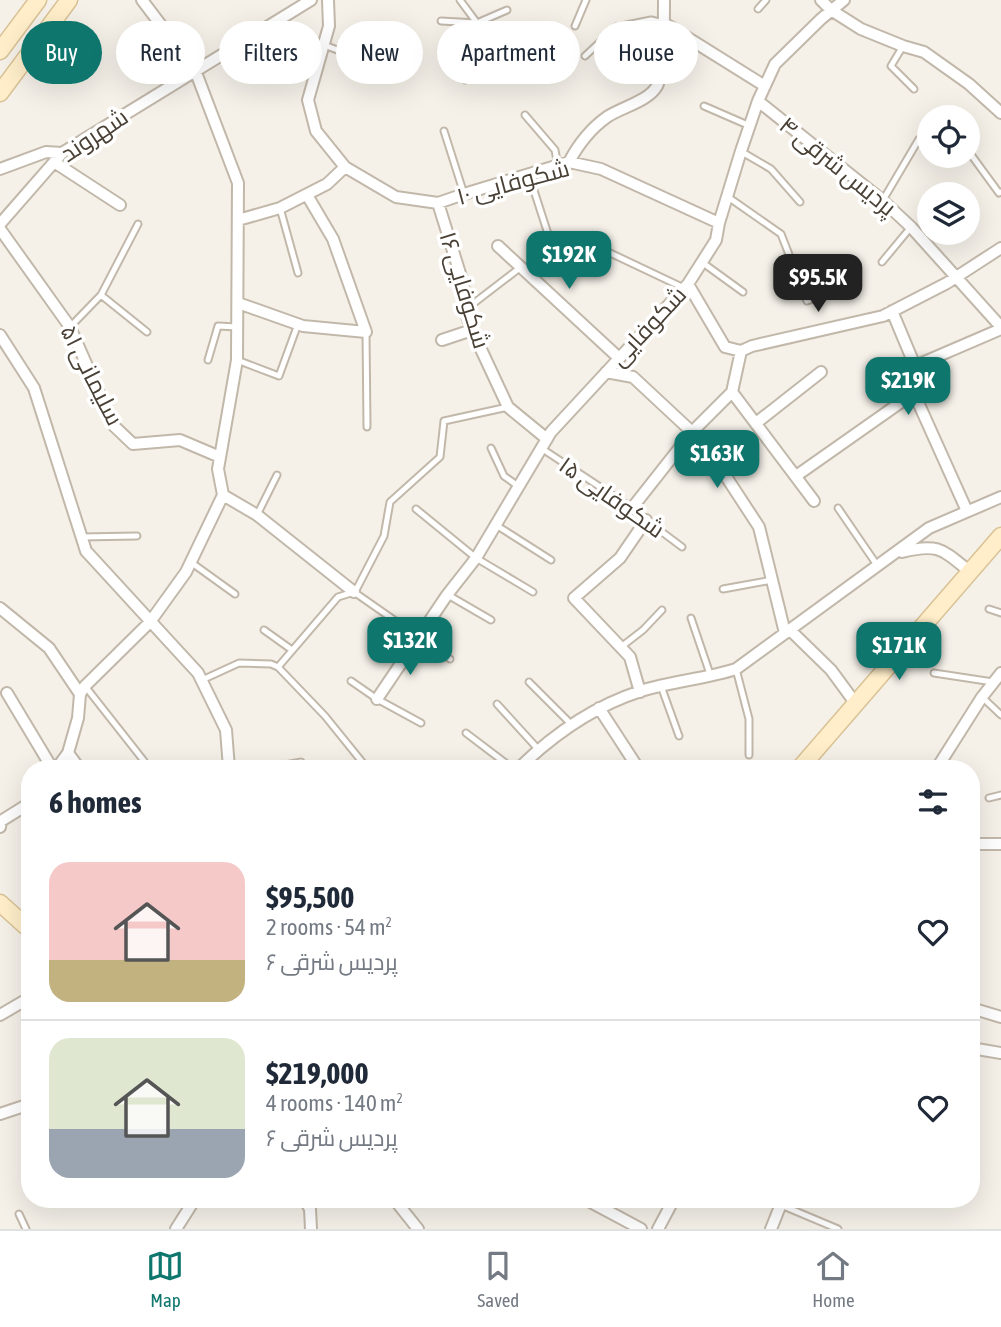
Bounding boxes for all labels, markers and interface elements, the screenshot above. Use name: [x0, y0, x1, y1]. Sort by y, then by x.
chip: Buy: [21, 21, 102, 84]
chip: Rent: [116, 21, 205, 84]
chip: Filters: [219, 21, 322, 84]
chip: New: [336, 21, 423, 84]
chip: Apartment: [437, 21, 580, 84]
chip: House: [594, 21, 698, 84]
street label: شهروند: [55, 103, 133, 168]
map controls: [917, 105, 980, 245]
button: locate: [917, 105, 980, 168]
street label: پردیس شرقی ۴: [773, 111, 902, 224]
street label: شکوفایی ۱۰: [454, 154, 573, 211]
button: layers: [917, 182, 980, 245]
street label: شکوفایی ۱۶: [433, 228, 496, 352]
pin: $192K: [520, 232, 618, 291]
text: $192K: [542, 241, 596, 267]
pin: $95.5K: [761, 254, 875, 314]
text: $95.5K: [789, 264, 847, 290]
street label: شکوفایی: [604, 281, 692, 372]
street label: سلیمانی ۵۱: [54, 320, 129, 430]
pin: $219K: [859, 358, 957, 417]
text: $219K: [881, 367, 935, 393]
pin: $163K: [668, 430, 766, 490]
text: $163K: [690, 440, 744, 466]
street label: شکوفایی ۱۵: [553, 451, 670, 544]
pin: $132K: [361, 618, 459, 677]
pin: $171K: [850, 622, 948, 682]
text: $132K: [383, 627, 437, 653]
text: $171K: [872, 632, 926, 658]
icon: filters: [914, 783, 952, 821]
text: 6 homes: [49, 785, 142, 819]
text: $95,500: [266, 880, 354, 914]
icon: home: [105, 890, 189, 974]
icon: heart: [914, 913, 952, 951]
text: 2 rooms · 54 m²: [266, 914, 392, 940]
text: پردیس شرقی ۶: [266, 949, 398, 975]
text: $219,000: [266, 1056, 369, 1090]
icon: home: [105, 1066, 189, 1150]
icon: heart: [914, 1089, 952, 1127]
text: 4 rooms · 140 m²: [266, 1090, 403, 1116]
text: پردیس شرقی ۶: [266, 1125, 398, 1151]
tab: Map: [146, 1247, 184, 1311]
tab: Saved: [477, 1247, 519, 1311]
tab: Home: [812, 1247, 855, 1311]

